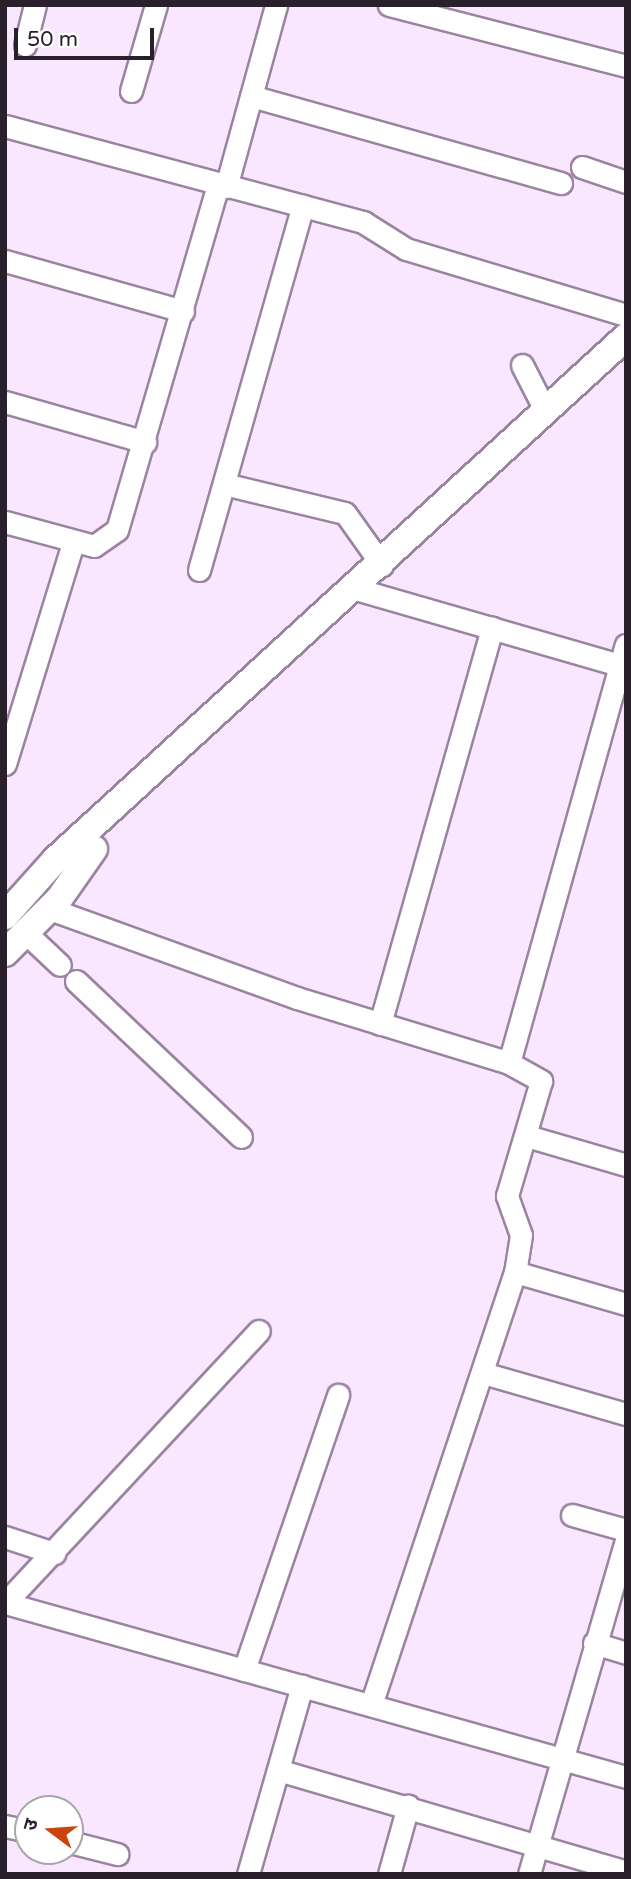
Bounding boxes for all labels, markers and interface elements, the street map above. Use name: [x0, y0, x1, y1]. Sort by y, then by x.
scale bar: [18, 14, 158, 58]
text: 50 m: [27, 27, 78, 52]
north arrow: [14, 1795, 84, 1865]
text: उ: [19, 1816, 43, 1833]

